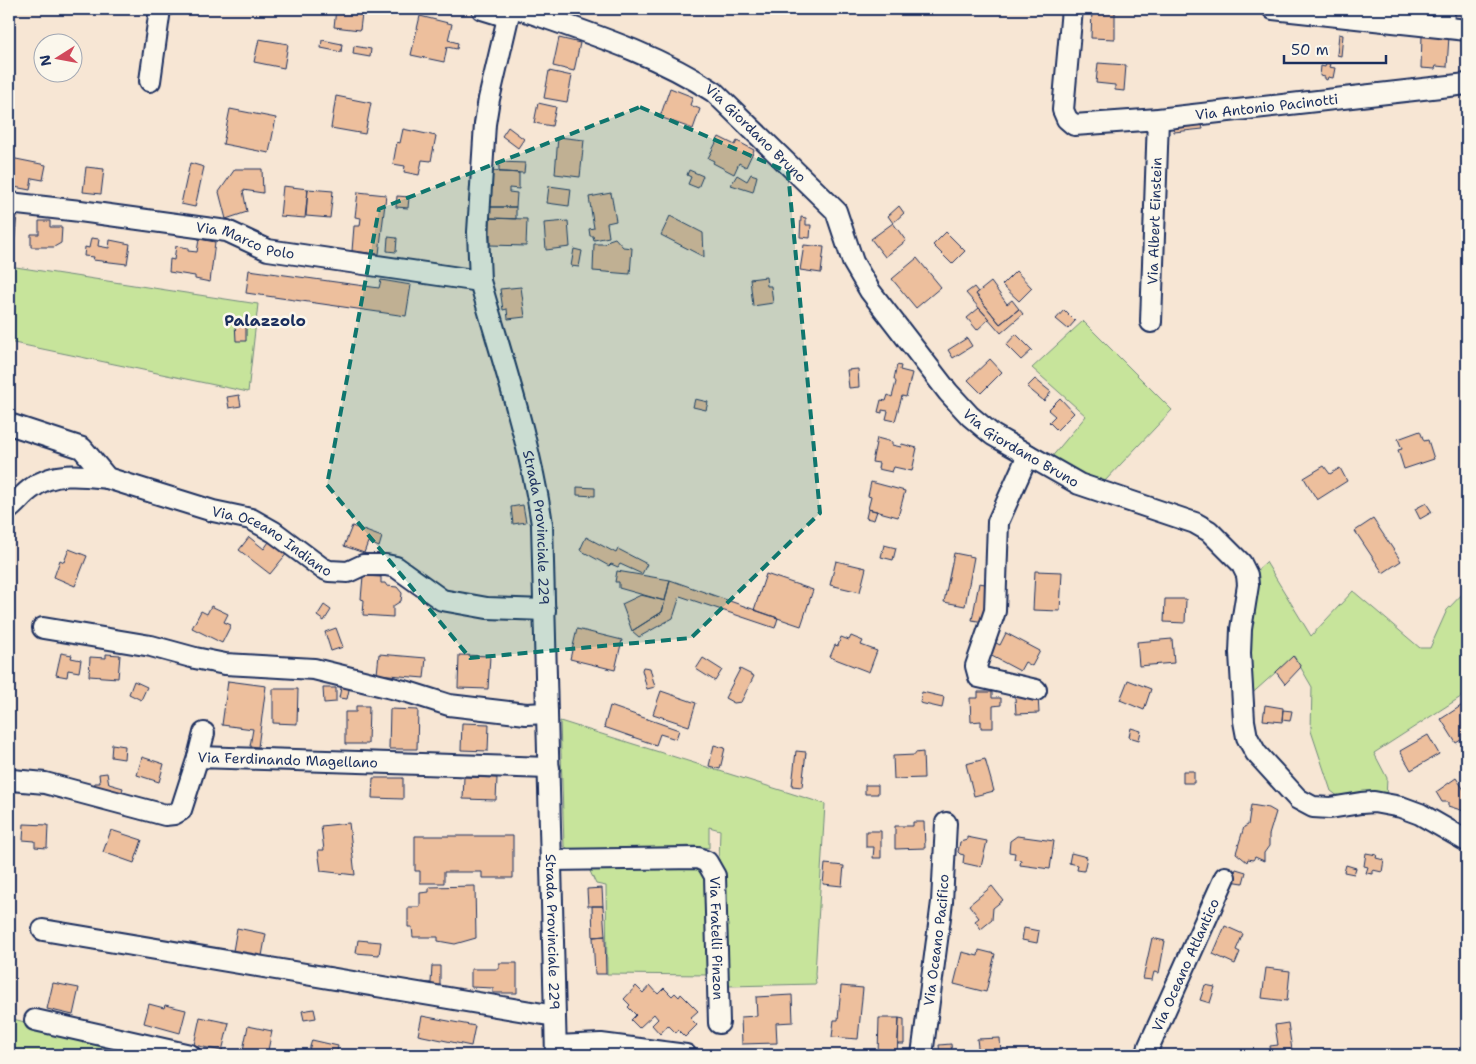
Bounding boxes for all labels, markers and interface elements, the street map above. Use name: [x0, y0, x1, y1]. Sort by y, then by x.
north arrow: [32, 32, 82, 82]
scale bar: [1284, 32, 1386, 64]
text: 50 m: [1291, 40, 1329, 60]
text: N: [35, 53, 55, 68]
street label: Via Giordano Bruno: [702, 80, 810, 186]
street label: Via Antonio Pacinotti: [1194, 90, 1339, 124]
street label: Via Albert Einstein: [1143, 157, 1166, 285]
street label: Via Marco Polo: [195, 218, 296, 263]
district label: Palazzolo: [224, 310, 306, 331]
street label: Via Giordano Bruno: [959, 405, 1082, 491]
street label: Strada Provinciale 229: [519, 448, 553, 605]
street label: Via Oceano Indiano: [210, 502, 335, 580]
street label: Via Ferdinando Magellano: [197, 748, 378, 772]
street label: Strada Provinciale 229: [542, 854, 564, 1010]
street label: Via Oceano Pacifico: [920, 873, 952, 1007]
street label: Via Fratelli Pinzon: [706, 876, 727, 1001]
street label: Via Oceano Atlantico: [1148, 896, 1223, 1034]

